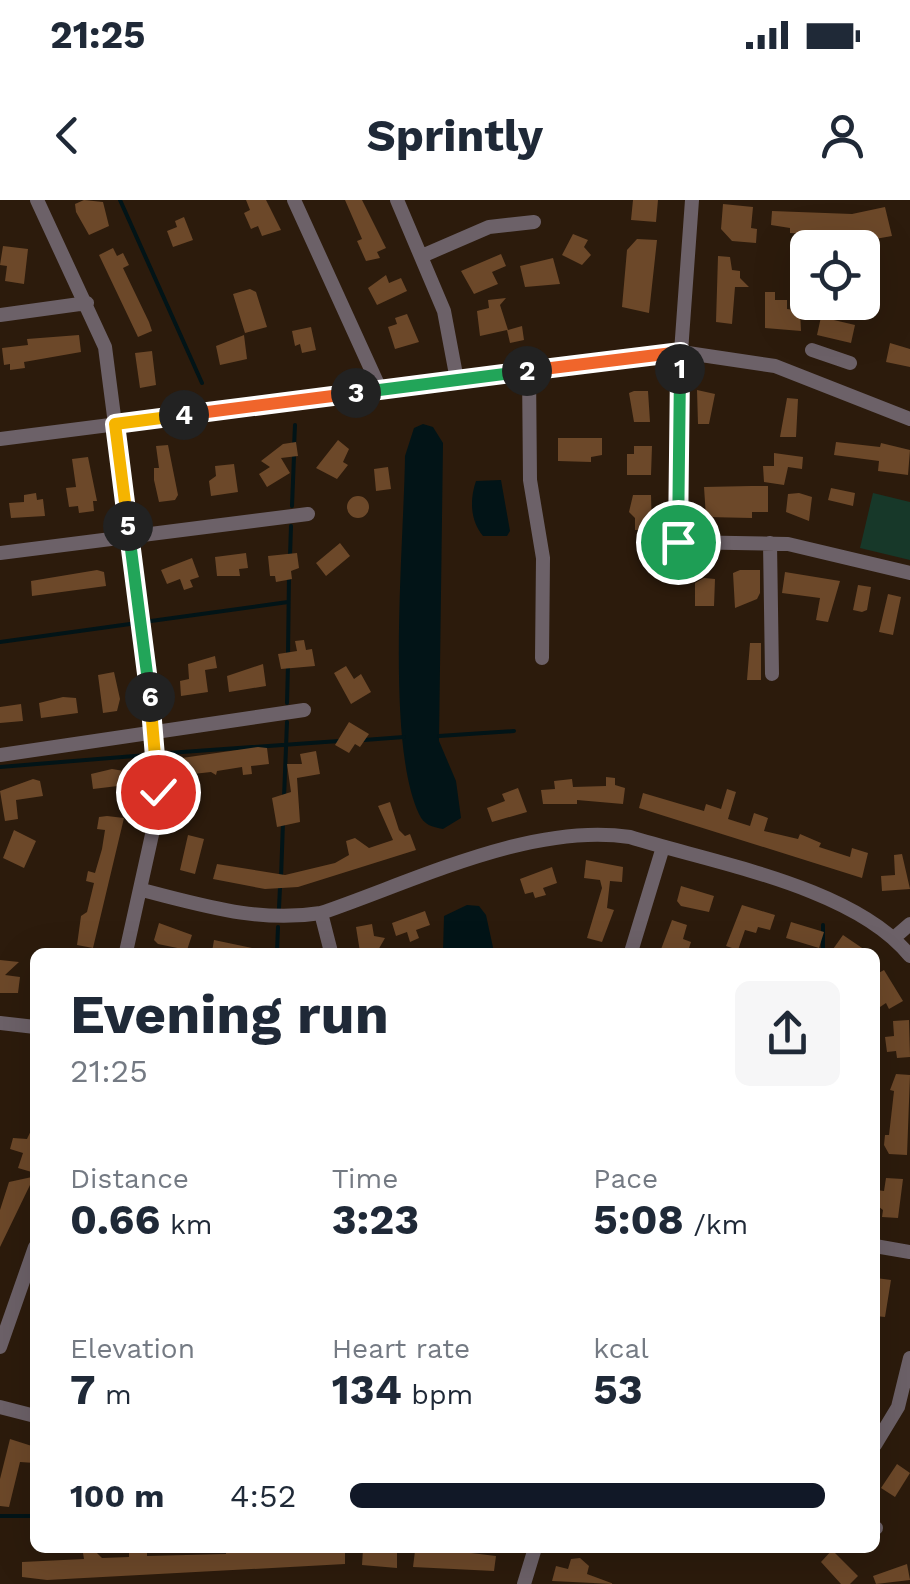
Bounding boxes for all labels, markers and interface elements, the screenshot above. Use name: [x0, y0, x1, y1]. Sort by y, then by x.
text: 21:25: [50, 13, 145, 57]
icon: back: [40, 108, 95, 163]
icon: person: [815, 108, 870, 163]
text: Sprintly: [367, 109, 543, 162]
map controls: [790, 230, 880, 320]
button: locate: [790, 230, 880, 320]
pin: 1: [655, 344, 705, 394]
pin: 2: [502, 346, 552, 396]
text: 1: [674, 352, 686, 385]
text: 2: [519, 354, 535, 387]
pin: 3: [331, 368, 381, 418]
text: 3: [348, 376, 364, 409]
pin: 4: [159, 390, 209, 440]
text: 4: [175, 398, 193, 431]
pin: [636, 500, 721, 585]
pin: 5: [103, 501, 153, 551]
text: 5: [120, 509, 136, 542]
icon: arrive: [651, 515, 706, 570]
pin: 6: [125, 672, 175, 722]
text: 6: [141, 680, 159, 713]
pin: [116, 750, 201, 835]
icon: check: [131, 765, 186, 820]
button: share: [735, 981, 840, 1086]
text: Evening run: [70, 982, 389, 1046]
text: 21:25: [70, 1052, 148, 1090]
text: Distance: [70, 1162, 189, 1195]
text: Time: [332, 1162, 398, 1195]
text: Pace: [593, 1162, 658, 1195]
text: 0.66: [70, 1195, 160, 1244]
text: 3:23: [332, 1195, 419, 1244]
text: 5:08: [593, 1195, 684, 1244]
text: km: [160, 1208, 212, 1241]
text: /km: [684, 1208, 748, 1241]
text: Elevation: [70, 1332, 195, 1365]
text: Heart rate: [332, 1332, 470, 1365]
text: kcal: [593, 1332, 649, 1365]
text: 7: [70, 1365, 96, 1414]
text: 134: [332, 1365, 402, 1414]
text: 53: [593, 1365, 643, 1414]
text: m: [96, 1378, 132, 1411]
text: bpm: [402, 1378, 473, 1411]
text: 100 m: [70, 1477, 164, 1515]
text: 4:52: [230, 1477, 296, 1515]

